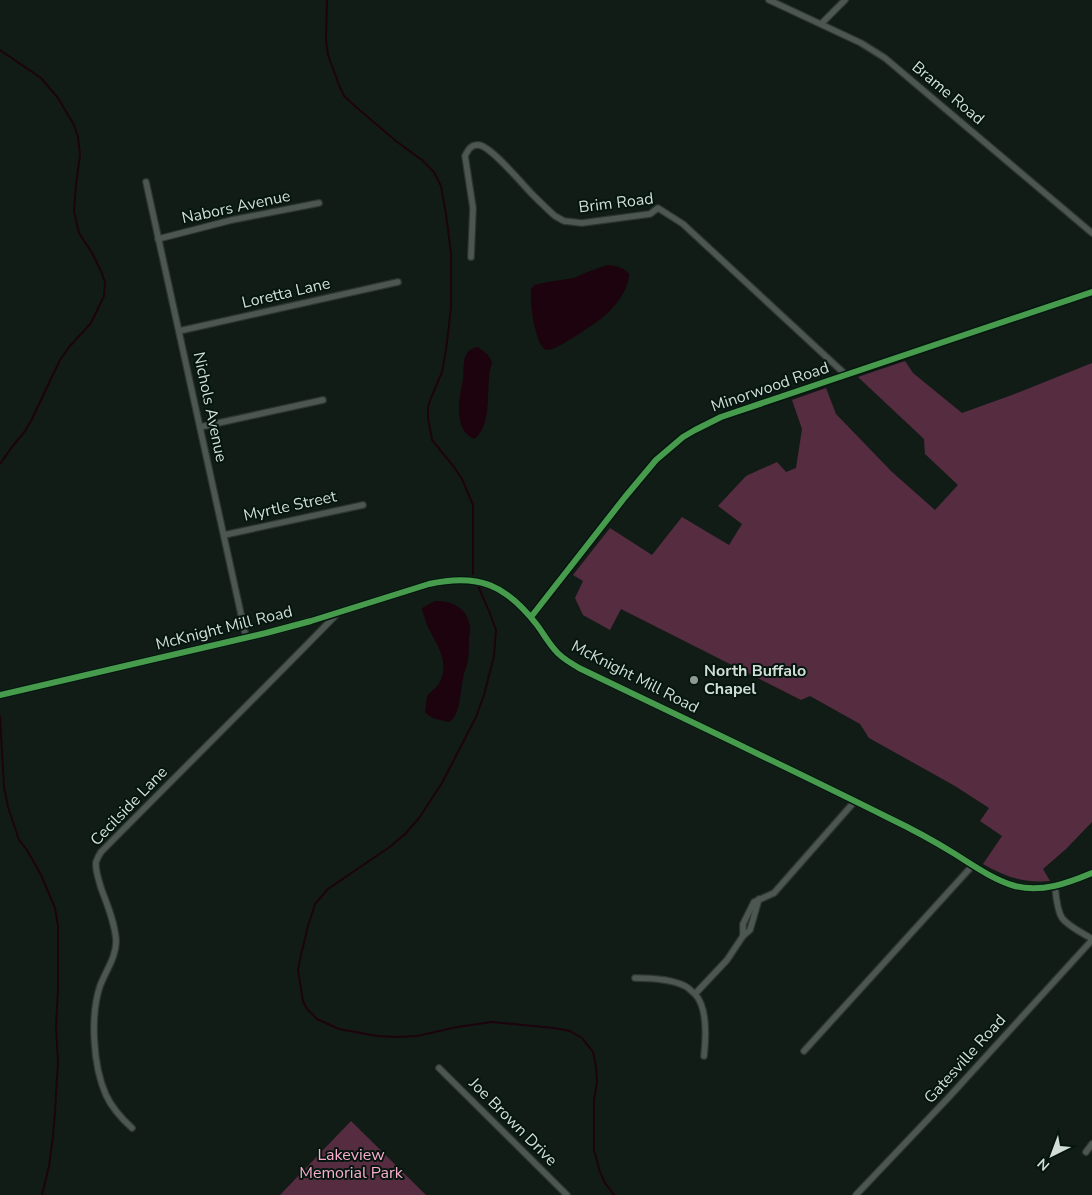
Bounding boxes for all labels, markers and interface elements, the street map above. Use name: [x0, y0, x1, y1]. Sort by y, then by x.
street label: Brame Road: [907, 56, 989, 130]
street label: Nabors Avenue: [180, 185, 292, 229]
street label: Brim Road: [577, 187, 655, 219]
street label: Loretta Lane: [240, 272, 332, 314]
street label: Nichols Avenue: [188, 350, 232, 464]
street label: Minorwood Road: [708, 357, 832, 417]
street label: Myrtle Street: [241, 485, 339, 527]
street label: McKnight Mill Road: [153, 600, 295, 656]
street label: McKnight Mill Road: [568, 635, 702, 719]
place label: North Buffalo Chapel: [704, 660, 806, 700]
marker: North Buffalo Chapel: [688, 674, 700, 686]
street label: Cecilside Lane: [85, 761, 173, 851]
street label: Gatesville Road: [919, 1010, 1011, 1108]
street label: Joe Brown Drive: [463, 1072, 562, 1171]
north arrow: [1027, 1130, 1077, 1180]
park label: Lakeview Memorial Park: [299, 1144, 404, 1184]
text: N: [1033, 1154, 1054, 1175]

